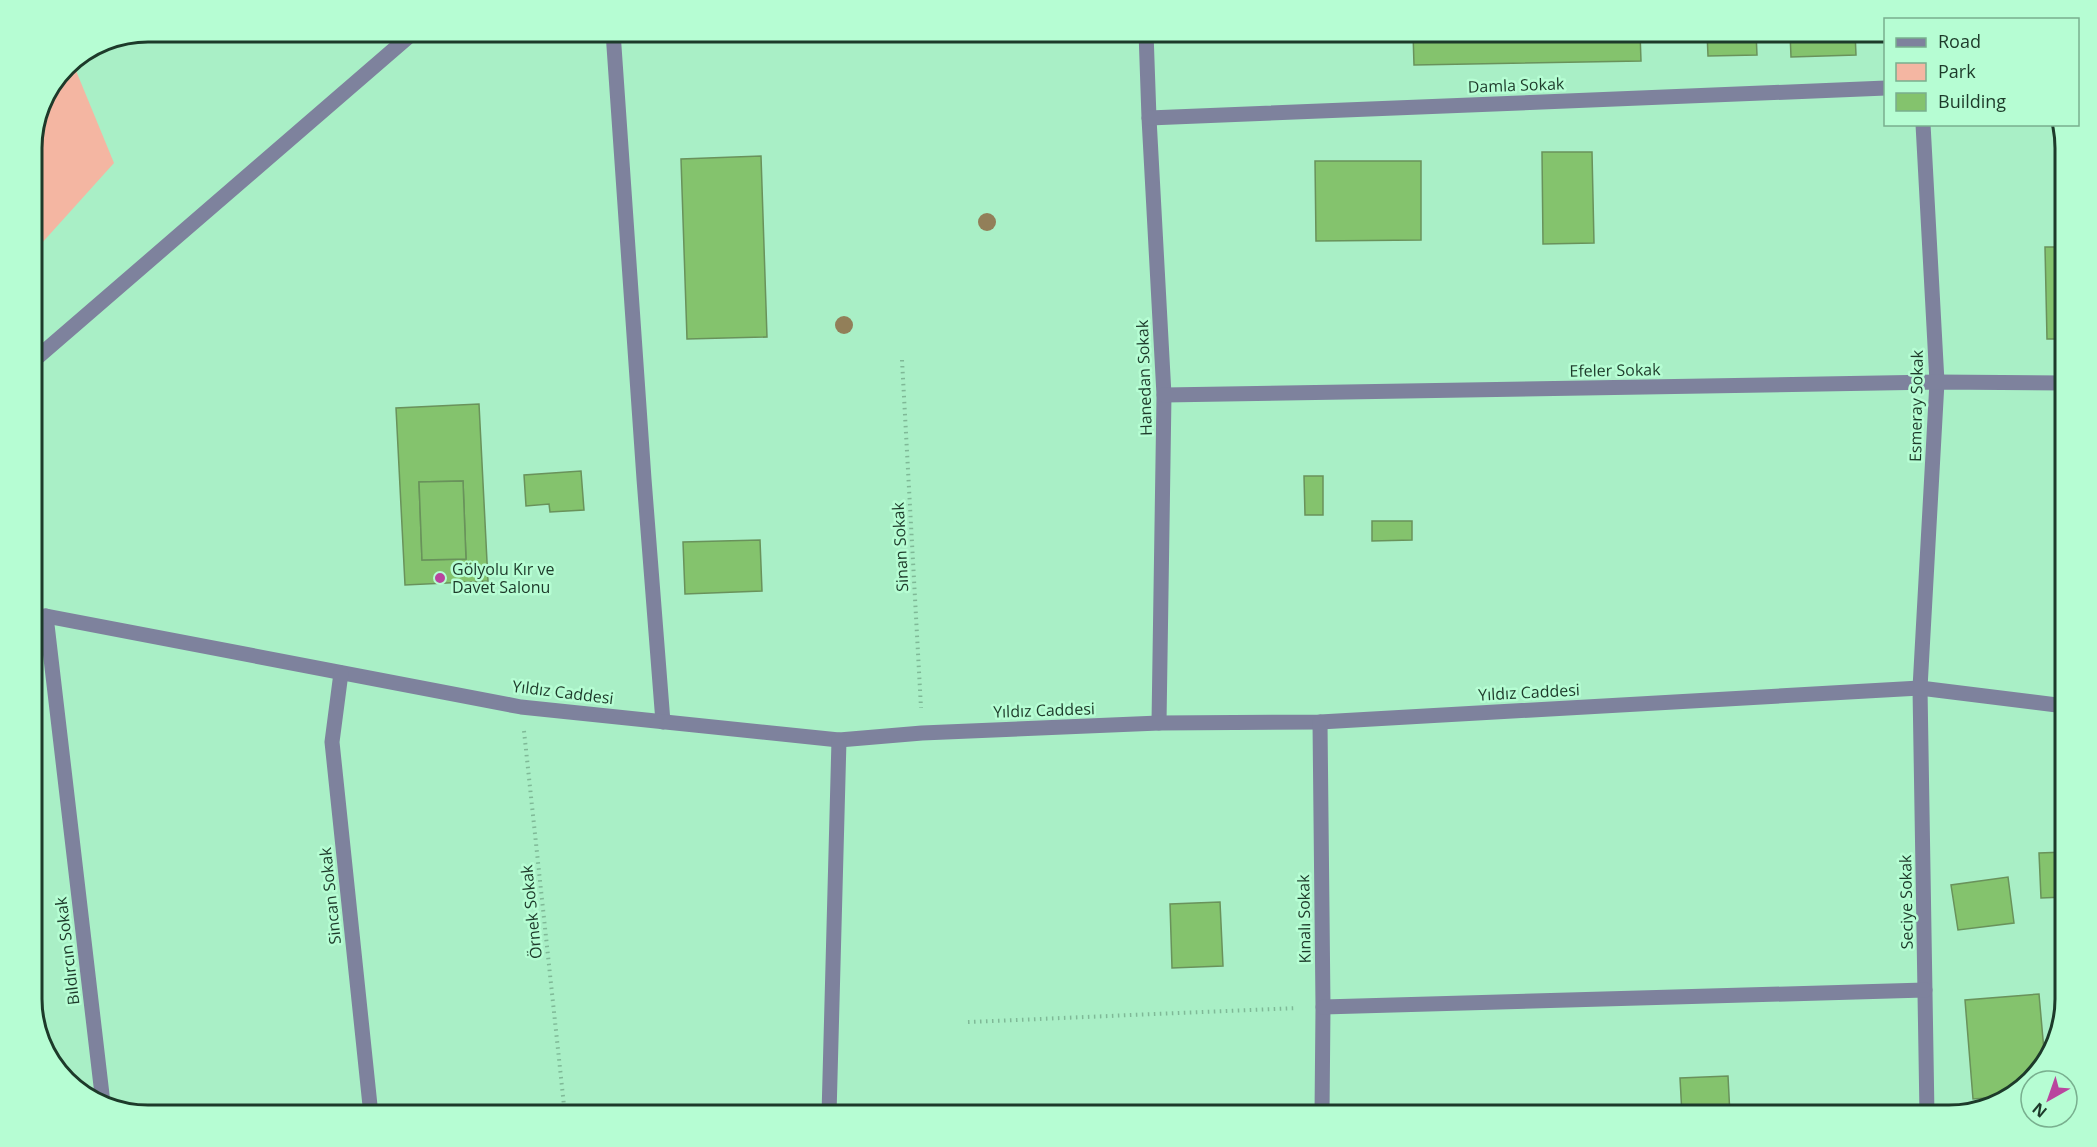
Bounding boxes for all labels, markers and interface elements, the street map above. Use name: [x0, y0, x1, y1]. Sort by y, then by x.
legend: [1884, 18, 2079, 126]
text: Road: [1938, 29, 1981, 53]
text: Park: [1938, 59, 1976, 83]
street label: Damla Sokak: [1467, 72, 1565, 98]
text: Building: [1938, 89, 2006, 113]
street label: Hanedan Sokak: [1131, 319, 1157, 436]
street label: Esmeray Sokak: [1904, 349, 1928, 462]
street label: Efeler Sokak: [1569, 358, 1661, 382]
street label: Sinan Sokak: [887, 501, 913, 592]
place label: Gölyolu Kır ve Davet Salonu: [452, 558, 554, 598]
marker: Gölyolu Kır ve Davet Salonu: [433, 571, 447, 585]
street label: Yıldız Caddesi: [511, 675, 615, 709]
street label: Yıldız Caddesi: [1478, 678, 1580, 706]
street label: Yıldız Caddesi: [993, 697, 1095, 723]
street label: Sincan Sokak: [314, 846, 346, 946]
street label: Seciye Sokak: [1894, 854, 1918, 950]
street label: Örnek Sokak: [515, 863, 547, 960]
street label: Kınalı Sokak: [1292, 874, 1316, 964]
street label: Bıldırcın Sokak: [49, 895, 85, 1006]
north arrow: [2019, 1069, 2079, 1129]
text: N: [2027, 1098, 2051, 1123]

